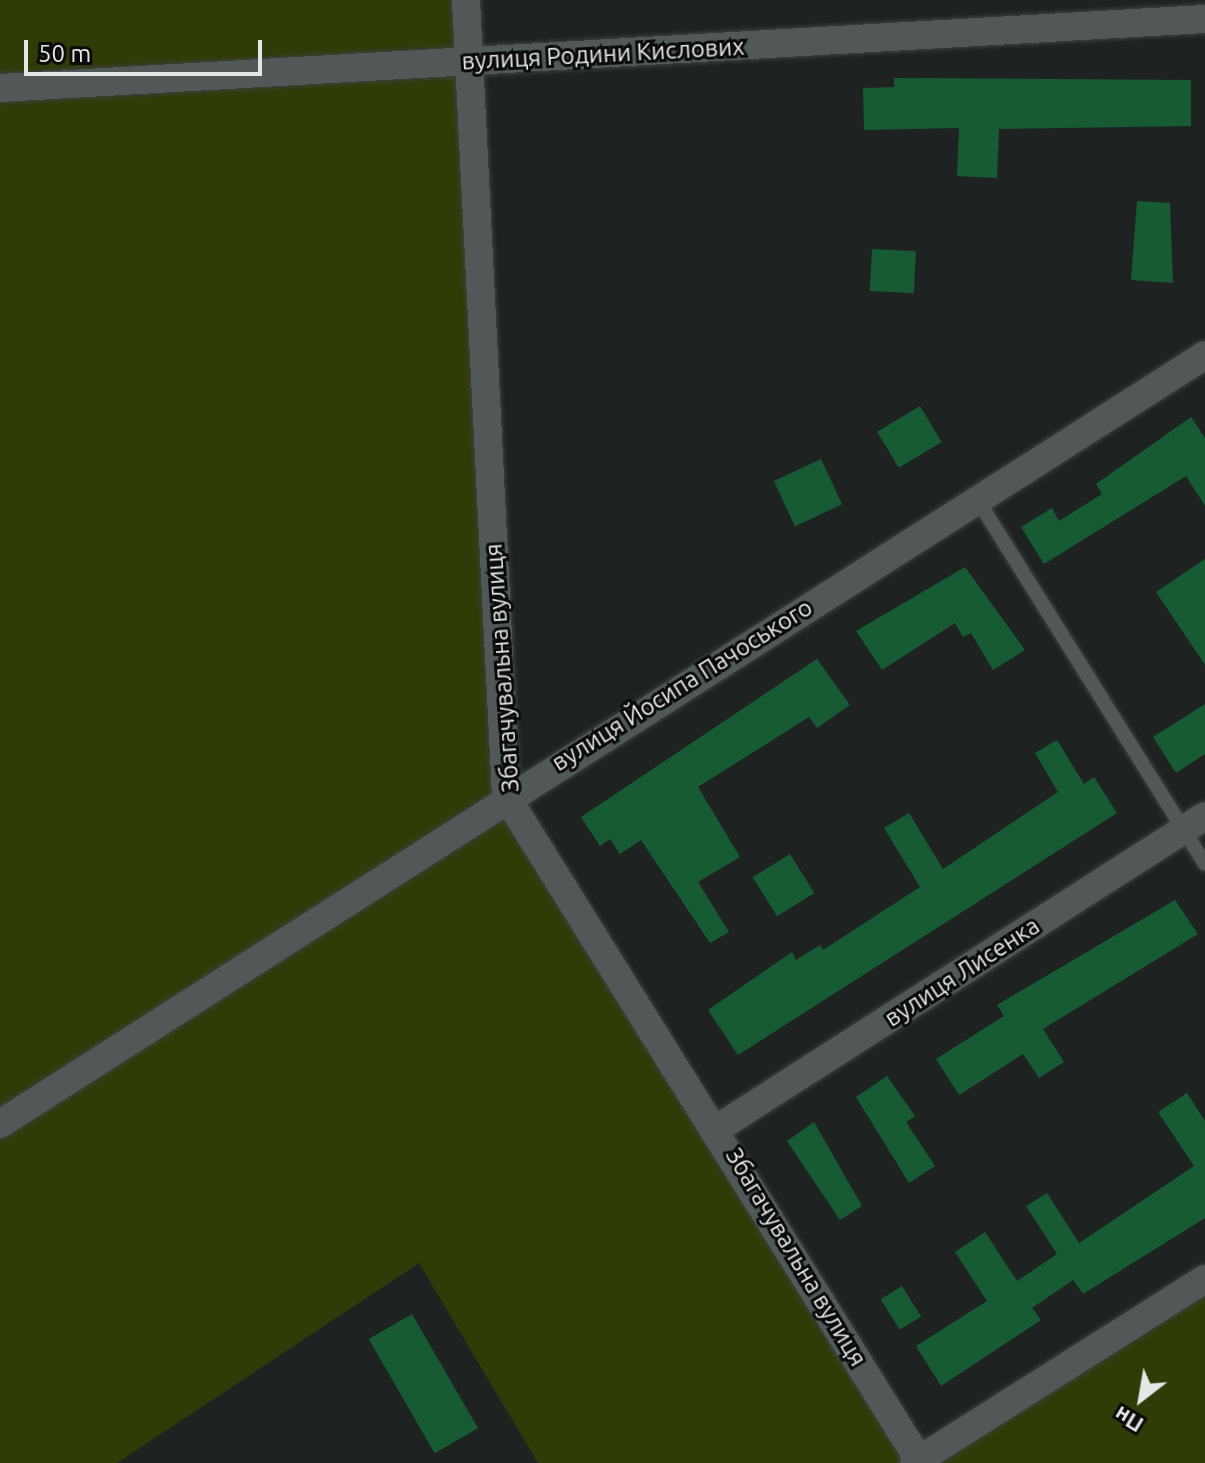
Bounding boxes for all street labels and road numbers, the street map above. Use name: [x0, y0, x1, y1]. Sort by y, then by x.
street label: вулиця Родини Кислових: [461, 32, 745, 76]
street label: Збагачувальна вулиця: [479, 543, 525, 793]
street label: вулиця Йосипа Пачоського: [546, 593, 818, 777]
street label: вулиця Лисенка: [879, 911, 1045, 1033]
street label: Збагачувальна вулиця: [719, 1143, 873, 1371]

